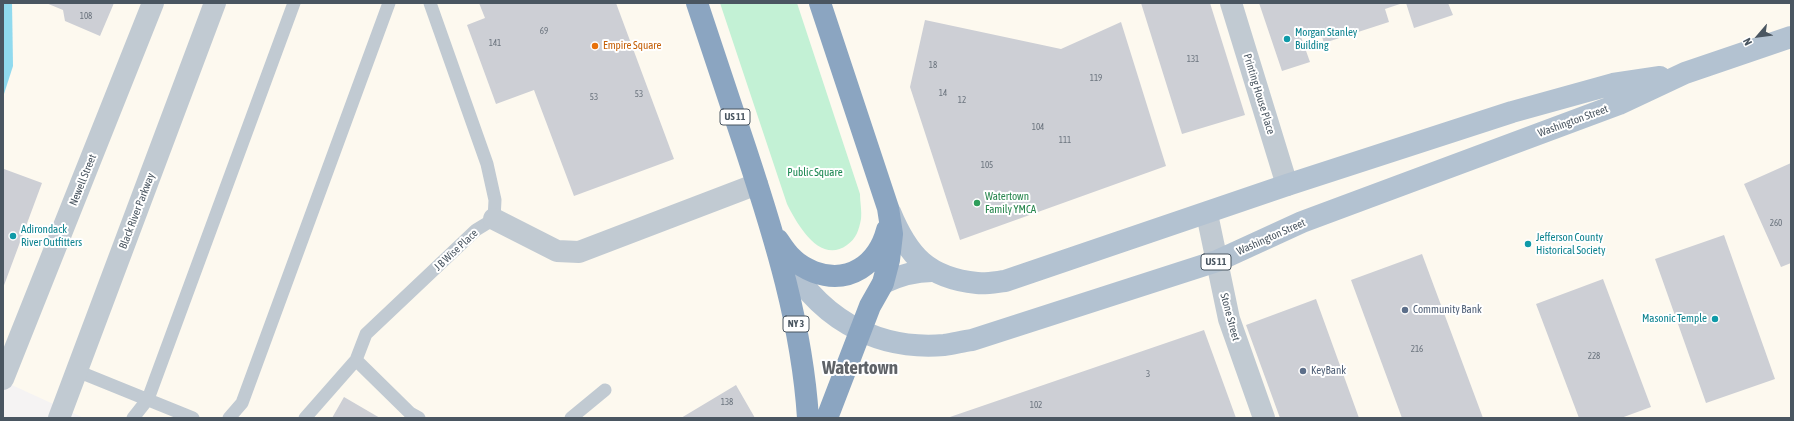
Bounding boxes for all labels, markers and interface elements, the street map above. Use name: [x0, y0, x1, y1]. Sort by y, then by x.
house number: 108: [80, 11, 92, 21]
north arrow: [1738, 16, 1778, 56]
house number: 69: [540, 26, 548, 36]
place label: Morgan Stanley Building: [1295, 26, 1357, 52]
marker: Morgan Stanley Building: [1282, 34, 1292, 44]
text: N: [1741, 36, 1754, 47]
house number: 141: [489, 38, 501, 48]
place label: Empire Square: [603, 39, 662, 53]
marker: Empire Square: [590, 41, 600, 51]
street label: Printing House Place: [1240, 52, 1278, 136]
house number: 131: [1187, 54, 1199, 64]
house number: 18: [929, 60, 937, 70]
house number: 119: [1090, 73, 1102, 83]
house number: 14: [939, 88, 947, 98]
house number: 53: [635, 89, 643, 99]
house number: 53: [590, 92, 598, 102]
house number: 12: [958, 95, 966, 105]
street label: Washington Street: [1536, 102, 1610, 140]
road number: US 11: [720, 109, 750, 125]
house number: 104: [1032, 122, 1044, 132]
house number: 111: [1059, 135, 1071, 145]
street label: Newell Street: [67, 152, 99, 208]
house number: 105: [981, 160, 993, 170]
park label: Public Square: [787, 166, 843, 180]
street label: Black River Parkway: [116, 171, 158, 251]
place label: Watertown Family YMCA: [985, 190, 1036, 216]
marker: Watertown Family YMCA: [972, 198, 982, 208]
street label: Washington Street: [1235, 216, 1307, 258]
house number: 260: [1770, 218, 1782, 228]
place label: Adirondack River Outfitters: [21, 223, 82, 249]
street label: J B Wise Place: [431, 226, 481, 274]
marker: Adirondack River Outfitters: [8, 231, 18, 241]
place label: Jefferson County Historical Society: [1536, 231, 1605, 257]
marker: Jefferson County Historical Society: [1523, 239, 1533, 249]
road number: US 11: [1201, 254, 1231, 270]
street label: Stone Street: [1217, 292, 1243, 342]
place label: Community Bank: [1413, 303, 1482, 317]
marker: Community Bank: [1400, 305, 1410, 315]
place label: Masonic Temple: [1642, 312, 1707, 326]
marker: Masonic Temple: [1710, 314, 1720, 324]
road number: NY 3: [783, 316, 809, 332]
house number: 216: [1411, 344, 1423, 354]
house number: 228: [1588, 351, 1600, 361]
district label: Watertown: [822, 357, 898, 379]
place label: KeyBank: [1311, 364, 1346, 378]
marker: KeyBank: [1298, 366, 1308, 376]
house number: 3: [1146, 369, 1150, 379]
house number: 138: [721, 397, 733, 407]
house number: 102: [1030, 400, 1042, 410]

